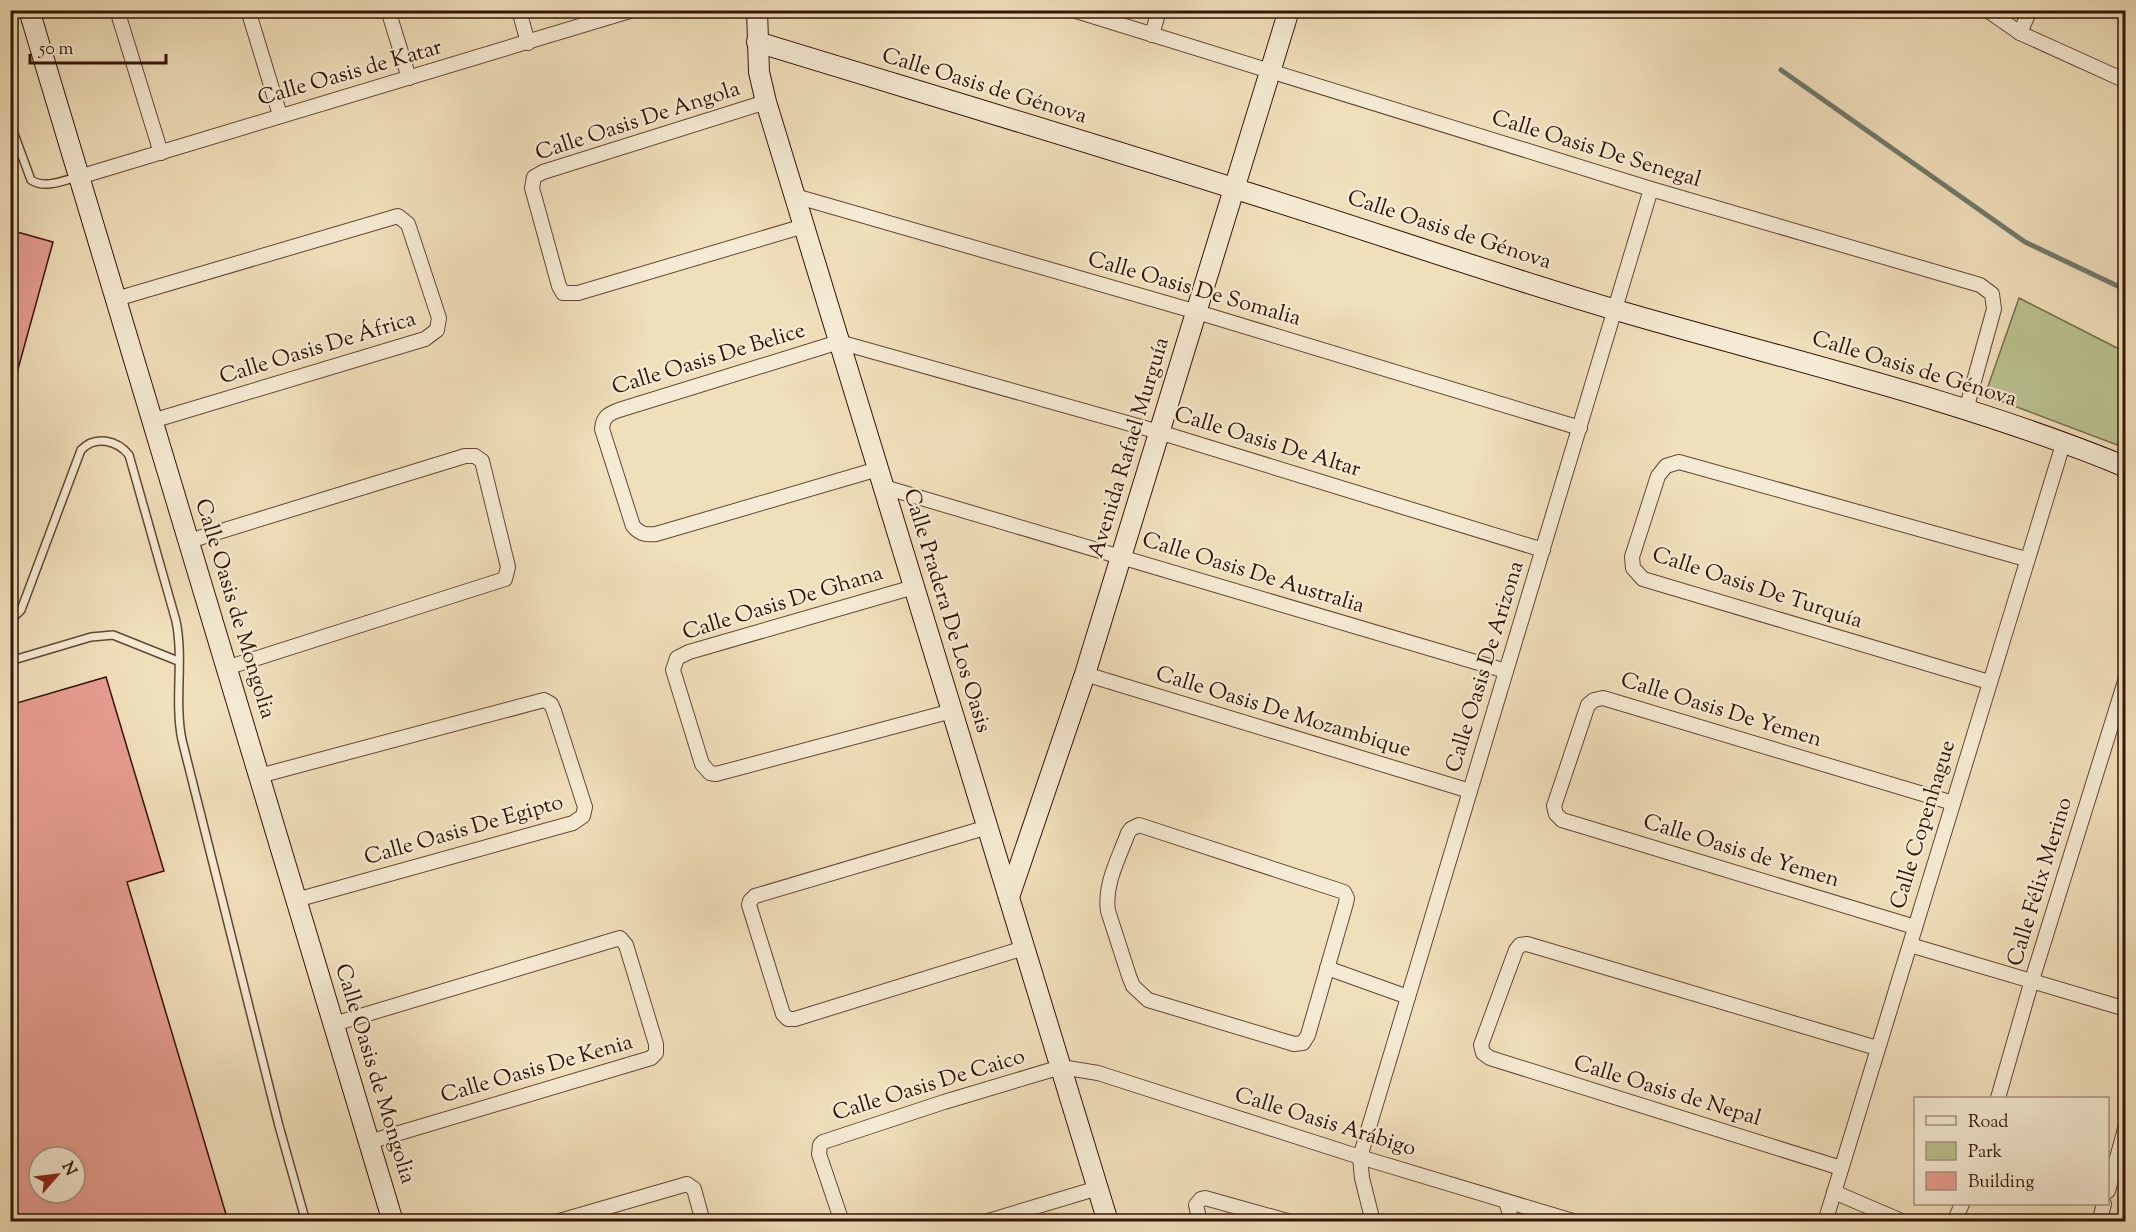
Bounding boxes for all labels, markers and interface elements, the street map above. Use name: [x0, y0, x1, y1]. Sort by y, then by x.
scale bar: [30, 27, 166, 65]
street label: Calle Oasis de Katar: [254, 32, 446, 116]
text: 50 m: [38, 37, 74, 63]
street label: Calle Oasis de Génova: [878, 41, 1090, 133]
street label: Calle Oasis De Angola: [532, 74, 744, 170]
street label: Calle Oasis De Senegal: [1487, 103, 1705, 197]
street label: Calle Oasis de Génova: [1343, 183, 1555, 279]
street label: Calle Oasis De Somalia: [1084, 244, 1304, 336]
street label: Calle Oasis De África: [215, 303, 420, 394]
street label: Calle Oasis De Belice: [608, 315, 810, 405]
street label: Calle Oasis de Génova: [1808, 324, 2020, 416]
street label: Avenida Rafael Murguía: [1081, 334, 1179, 562]
street label: Calle Oasis De Altar: [1170, 399, 1364, 487]
street label: Calle Pradera De Los Oasis: [894, 485, 998, 737]
street label: Calle Oasis de Mongolia: [185, 495, 283, 723]
street label: Calle Oasis De Australia: [1138, 525, 1368, 623]
street label: Calle Oasis De Turquía: [1648, 540, 1866, 638]
street label: Calle Oasis De Arizona: [1439, 557, 1533, 777]
street label: Calle Oasis De Ghana: [679, 558, 887, 650]
street label: Calle Oasis De Mozambique: [1151, 659, 1415, 767]
street label: Calle Oasis De Yemen: [1616, 665, 1826, 757]
street label: Calle Copenhague: [1883, 736, 1965, 914]
street label: Calle Oasis De Egipto: [361, 787, 567, 875]
street label: Calle Félix Merino: [2000, 794, 2082, 970]
street label: Calle Oasis de Yemen: [1639, 807, 1843, 897]
street label: Calle Oasis de Mongolia: [325, 960, 423, 1188]
street label: Calle Oasis De Kenia: [437, 1027, 637, 1113]
street label: Calle Oasis De Caico: [829, 1041, 1029, 1131]
street label: Calle Oasis de Nepal: [1569, 1048, 1765, 1136]
street label: Calle Oasis Arábigo: [1230, 1080, 1420, 1166]
legend: [1914, 1097, 2109, 1205]
text: Road: [1968, 1110, 2008, 1136]
text: Park: [1968, 1140, 2003, 1166]
north arrow: [27, 1145, 87, 1205]
text: N: [55, 1158, 81, 1180]
text: Building: [1968, 1170, 2034, 1196]

